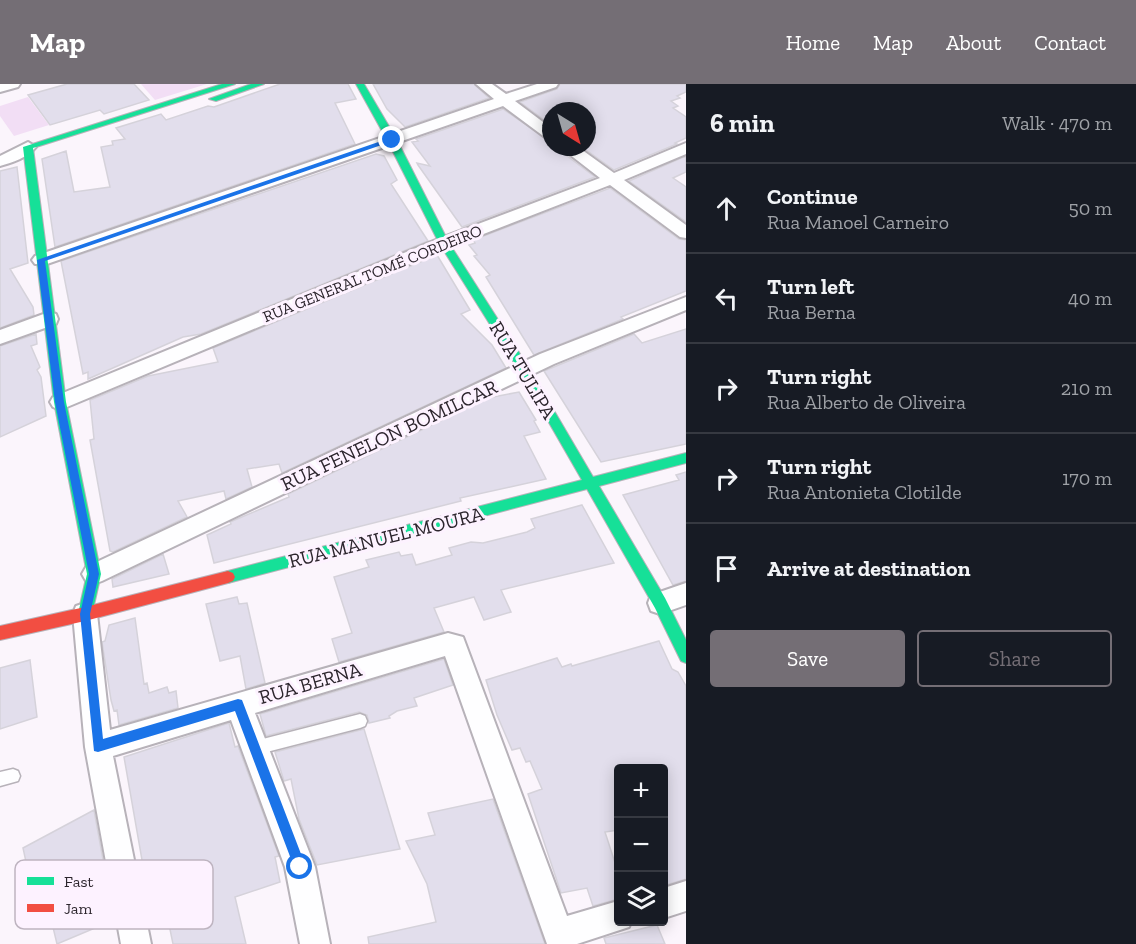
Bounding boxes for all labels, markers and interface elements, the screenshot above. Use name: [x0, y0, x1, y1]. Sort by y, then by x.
text: Map: [30, 26, 85, 59]
text: Home: [786, 30, 840, 55]
text: Map: [873, 30, 913, 55]
text: About: [946, 30, 1001, 55]
text: Contact: [1034, 30, 1106, 55]
north arrow: [542, 102, 596, 156]
text: 6 min: [710, 107, 775, 139]
text: Walk · 470 m: [1002, 111, 1112, 135]
route end: [378, 126, 404, 152]
text: Continue: [767, 183, 858, 210]
icon: ahead: [710, 192, 743, 225]
text: 50 m: [1068, 196, 1112, 220]
text: Rua Manoel Carneiro: [767, 210, 949, 234]
street label: RUA GENERAL TOMÉ CORDEIRO: [260, 221, 485, 326]
text: Turn left: [767, 273, 854, 300]
icon: left: [710, 282, 743, 315]
text: 40 m: [1068, 286, 1112, 310]
text: Rua Berna: [767, 300, 856, 324]
street label: RUA TULIPA: [484, 317, 562, 424]
text: Turn right: [767, 363, 871, 390]
icon: right: [710, 372, 743, 405]
street label: RUA FENELON BOMILCAR: [277, 374, 502, 496]
text: 210 m: [1061, 376, 1112, 400]
text: Rua Alberto de Oliveira: [767, 390, 966, 414]
text: Turn right: [767, 453, 871, 480]
icon: right: [710, 462, 743, 495]
text: 170 m: [1062, 466, 1112, 490]
text: Rua Antonieta Clotilde: [767, 480, 962, 504]
street label: RUA MANUEL MOURA: [286, 501, 487, 573]
icon: arrive: [710, 552, 743, 585]
text: Arrive at destination: [767, 555, 970, 582]
button: Save: [710, 630, 905, 687]
button: Share: [917, 630, 1112, 687]
street label: RUA BERNA: [256, 657, 365, 709]
map controls: [614, 764, 668, 926]
button: +: [614, 764, 668, 818]
button: −: [614, 818, 668, 872]
route start: [286, 853, 312, 879]
legend: [15, 860, 213, 929]
text: Fast: [64, 872, 93, 891]
button: layers: [614, 872, 668, 926]
text: Jam: [64, 899, 93, 918]

